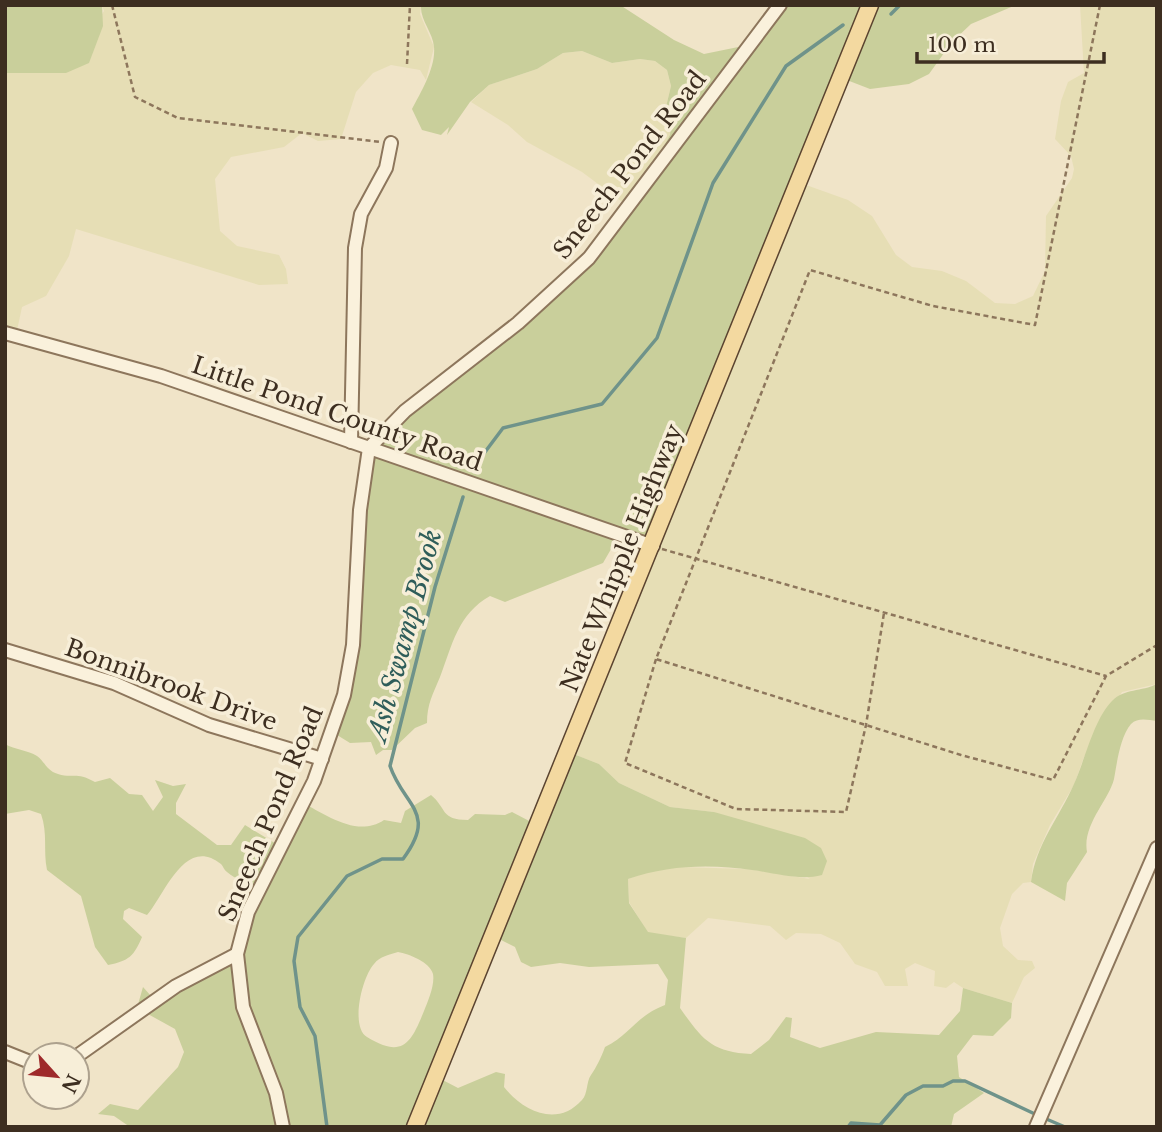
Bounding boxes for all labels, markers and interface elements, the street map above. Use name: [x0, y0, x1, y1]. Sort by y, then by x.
scale bar: [917, 21, 1104, 65]
text: 100 m: [928, 32, 996, 58]
street label: Sneech Pond Road: [547, 65, 712, 265]
street label: Little Pond County Road: [188, 350, 486, 477]
street label: Nate Whipple Highway: [554, 419, 689, 696]
water label: Ash Swamp Brook: [361, 526, 449, 747]
street label: Bonnibrook Drive: [61, 633, 281, 736]
street label: Sneech Pond Road: [212, 702, 329, 926]
north arrow: [21, 1041, 91, 1111]
text: N: [56, 1070, 85, 1097]

